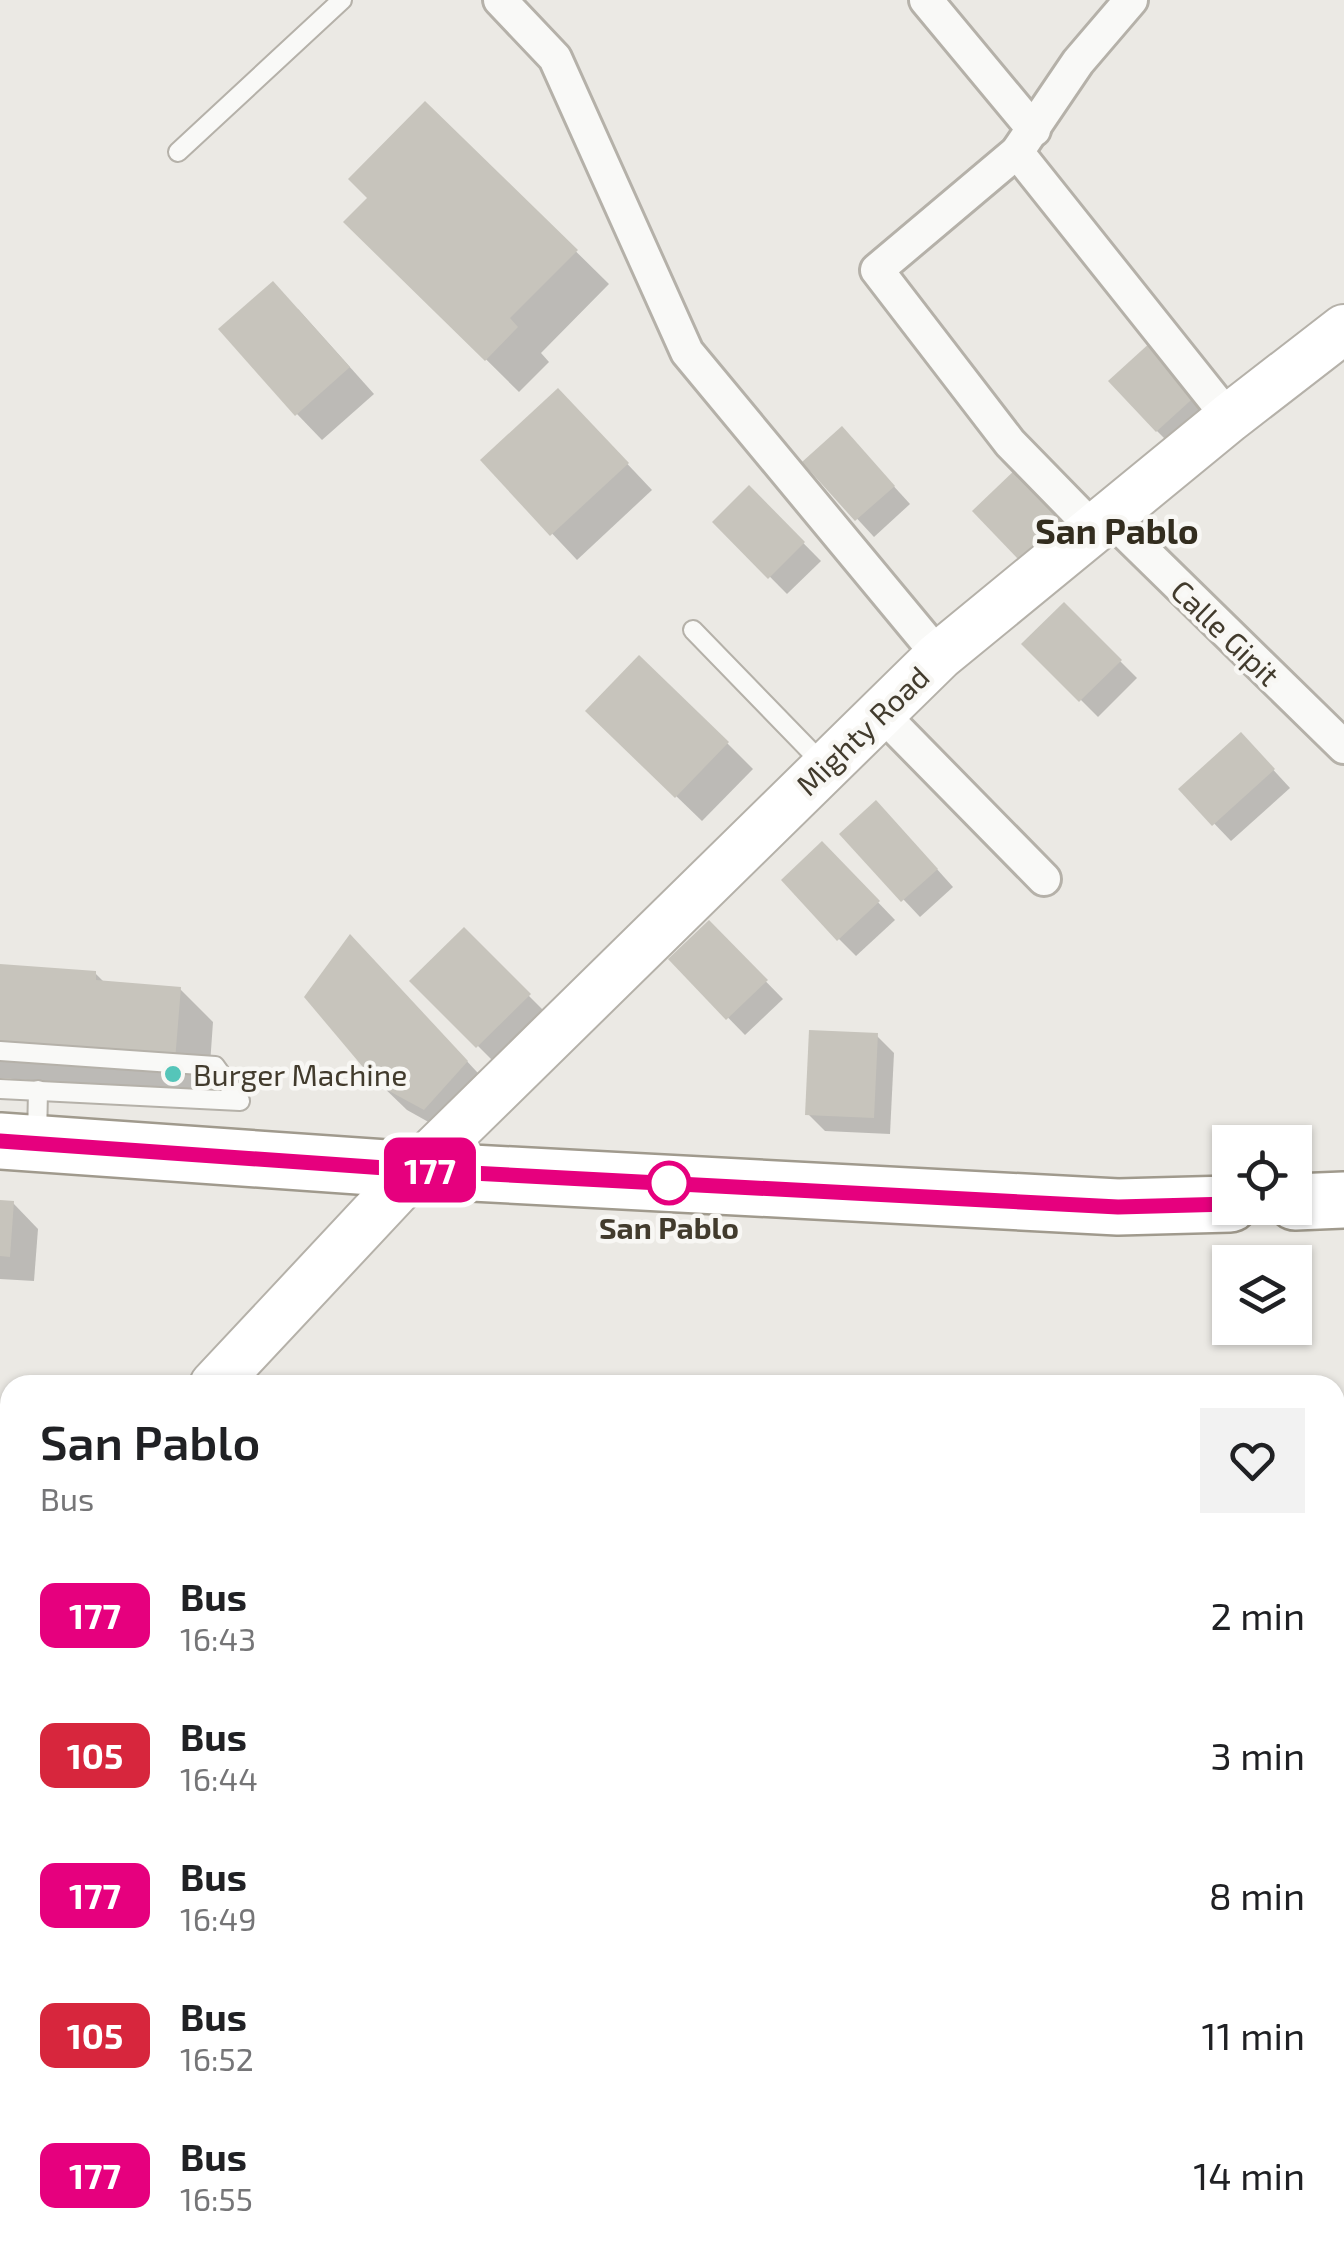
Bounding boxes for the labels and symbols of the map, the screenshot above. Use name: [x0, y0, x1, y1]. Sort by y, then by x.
district label: San Pablo: [1035, 509, 1199, 551]
street label: Calle Gipit: [1164, 572, 1288, 692]
street label: Mighty Road: [788, 658, 936, 802]
place label: Burger Machine: [193, 1056, 407, 1092]
marker: Burger Machine: [162, 1063, 184, 1085]
line badge: 177: [372, 1138, 488, 1202]
marker: San Pablo: [648, 1162, 690, 1204]
place label: San Pablo: [599, 1209, 739, 1245]

